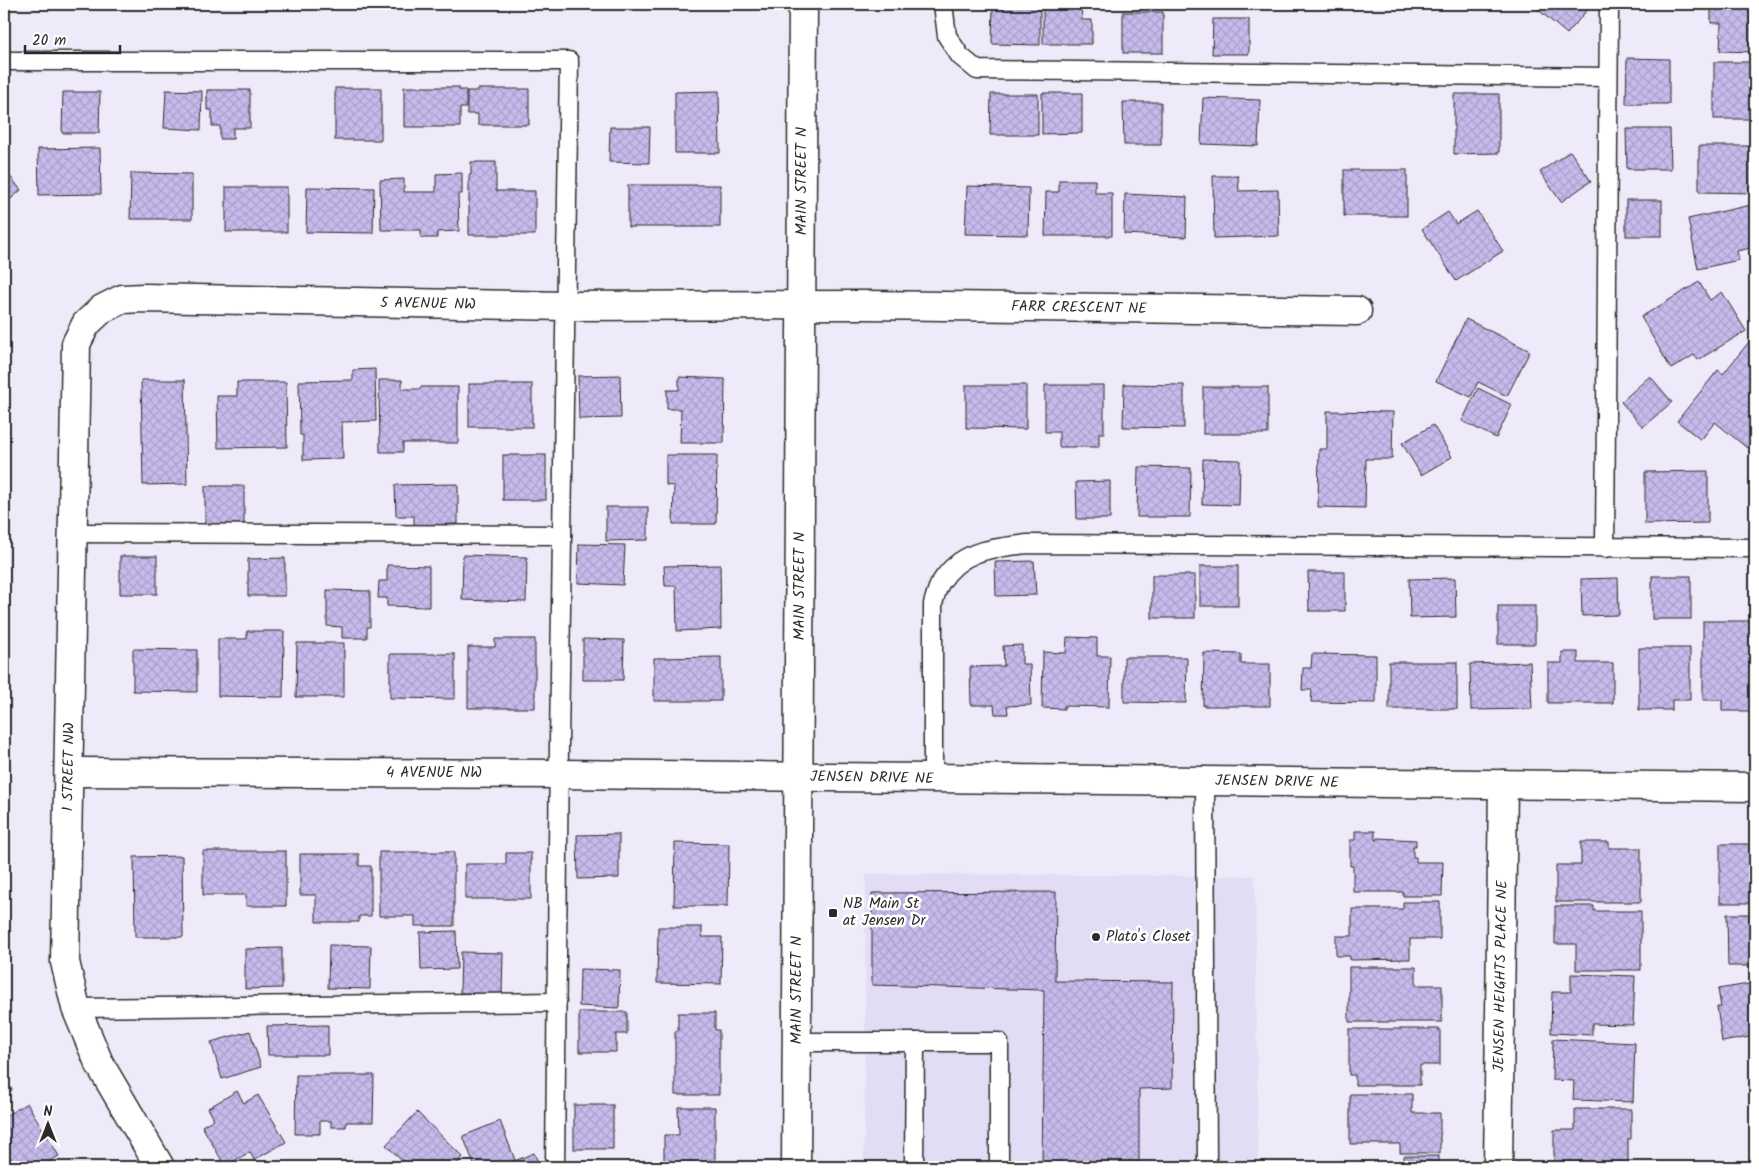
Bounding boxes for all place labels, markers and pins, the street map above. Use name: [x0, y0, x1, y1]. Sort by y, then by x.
place label: NB Main St at Jensen Dr: [843, 892, 926, 933]
marker: NB Main St at Jensen Dr: [827, 907, 839, 919]
place label: Plato's Closet: [1106, 925, 1191, 949]
marker: Plato's Closet: [1090, 931, 1102, 943]

